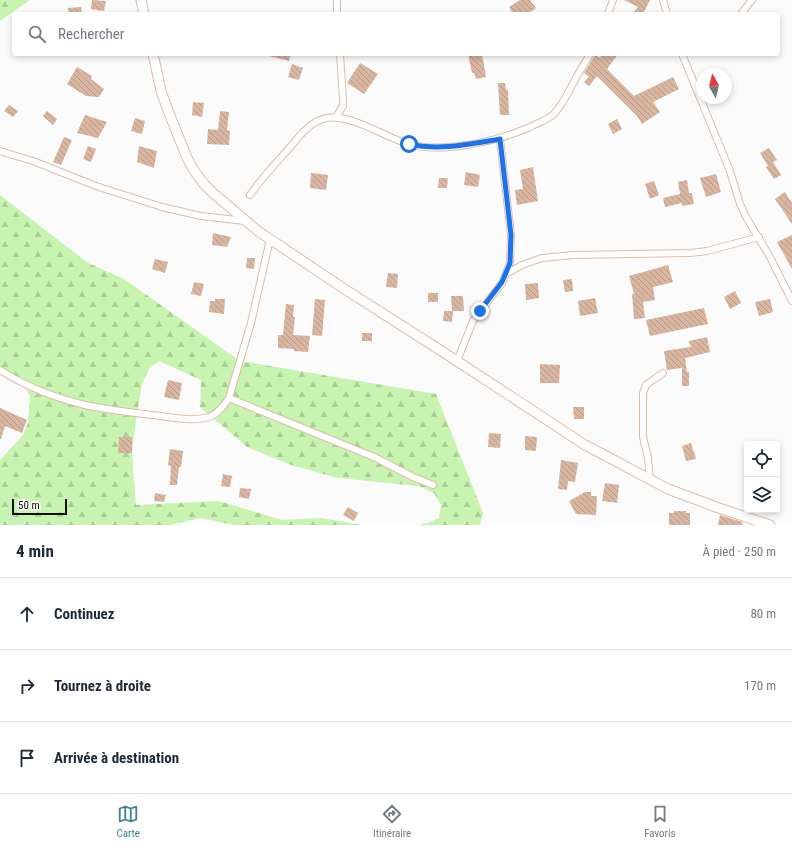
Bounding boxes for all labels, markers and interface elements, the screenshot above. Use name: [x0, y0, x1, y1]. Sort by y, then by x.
search box: [12, 12, 780, 56]
icon: search: [26, 23, 48, 45]
text: Rechercher: [58, 25, 124, 43]
north arrow: [696, 68, 732, 104]
route start: [400, 135, 418, 153]
route end: [471, 302, 489, 320]
map controls: [744, 441, 780, 513]
button: locate: [744, 441, 780, 477]
button: layers: [744, 477, 780, 513]
scale bar: [12, 497, 67, 516]
text: 50 m: [18, 499, 40, 512]
text: 4 min: [16, 541, 54, 561]
text: À pied · 250 m: [702, 544, 776, 559]
icon: ahead: [16, 603, 38, 625]
text: Continuez: [54, 605, 115, 623]
text: 80 m: [750, 606, 776, 621]
icon: right: [16, 675, 38, 697]
text: Tournez à droite: [54, 677, 151, 695]
text: 170 m: [744, 678, 776, 693]
icon: arrive: [16, 747, 38, 769]
text: Arrivée à destination: [54, 749, 179, 767]
tab: Carte: [116, 803, 140, 840]
tab: Itinéraire: [373, 803, 411, 840]
tab: Favoris: [644, 803, 676, 840]

